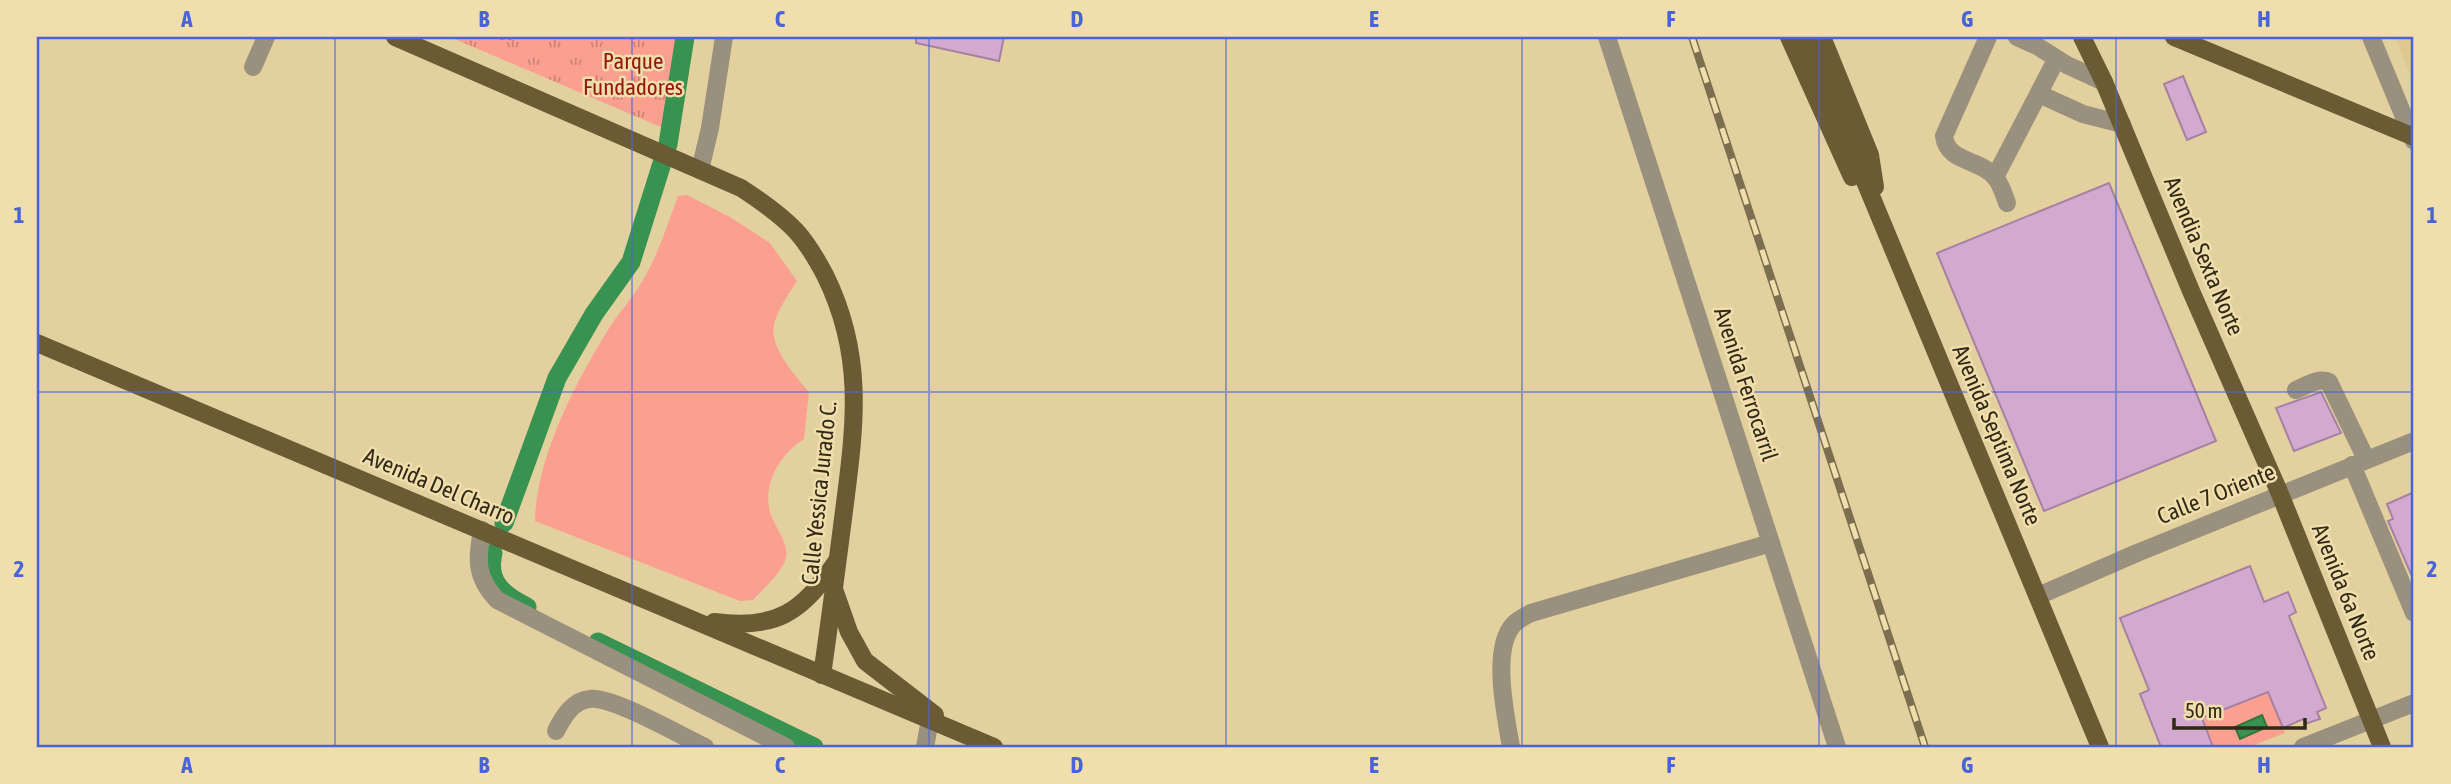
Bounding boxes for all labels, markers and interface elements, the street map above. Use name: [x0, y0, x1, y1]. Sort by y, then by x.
text: A: [180, 6, 193, 32]
text: B: [479, 6, 490, 32]
text: C: [775, 6, 786, 32]
text: D: [1071, 6, 1084, 32]
text: E: [1369, 6, 1379, 32]
text: F: [1666, 6, 1676, 32]
text: G: [1961, 6, 1973, 32]
text: H: [2257, 6, 2271, 32]
park label: Parque Fundadores: [583, 48, 683, 100]
street label: Avendia Sexta Norte: [2159, 173, 2249, 339]
text: 1: [14, 202, 25, 228]
text: 1: [2427, 202, 2438, 228]
street label: Avenida Ferrocarril: [1709, 304, 1783, 464]
street label: Avenida Septima Norte: [1947, 341, 2047, 529]
street label: Calle Yessica Jurado C.: [796, 400, 842, 586]
street label: Avenida Del Charro: [360, 443, 518, 529]
street label: Calle 7 Oriente: [2153, 459, 2279, 529]
street label: Avenida 6a Norte: [2307, 520, 2385, 664]
text: 2: [14, 556, 24, 582]
text: 2: [2427, 556, 2437, 582]
scale bar: [2174, 686, 2306, 730]
text: 50 m: [2185, 698, 2223, 722]
text: A: [180, 752, 193, 778]
text: B: [479, 752, 490, 778]
text: C: [775, 752, 786, 778]
text: D: [1071, 752, 1084, 778]
text: E: [1369, 752, 1379, 778]
text: F: [1666, 752, 1676, 778]
text: G: [1961, 752, 1973, 778]
text: H: [2257, 752, 2271, 778]

